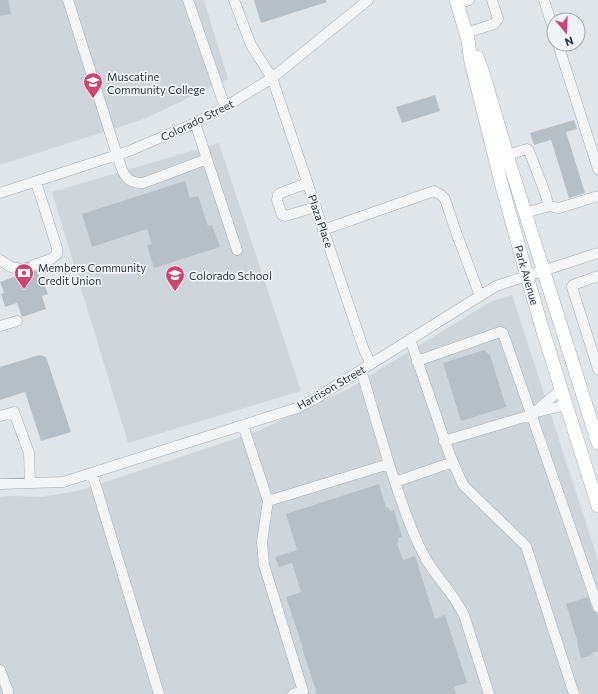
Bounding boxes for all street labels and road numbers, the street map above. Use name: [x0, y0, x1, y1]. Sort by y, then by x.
street label: Colorado Street: [158, 96, 236, 143]
street label: Plaza Place: [306, 193, 336, 250]
street label: Park Avenue: [512, 244, 542, 307]
street label: Harrison Street: [295, 362, 368, 412]

